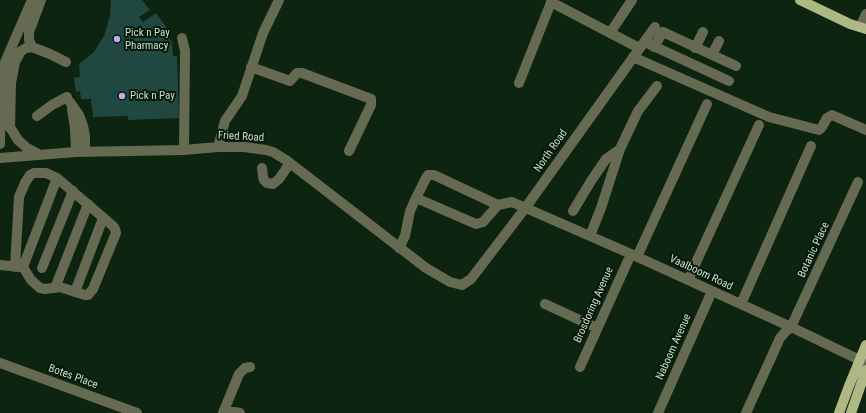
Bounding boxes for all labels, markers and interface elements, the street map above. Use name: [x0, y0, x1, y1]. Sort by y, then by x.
place label: Pick n Pay Pharmacy: [125, 26, 170, 52]
marker: Pick n Pay Pharmacy: [112, 34, 122, 44]
place label: Pick n Pay: [130, 89, 175, 103]
marker: Pick n Pay: [117, 91, 127, 101]
street label: North Road: [532, 127, 570, 175]
street label: Fried Road: [218, 129, 264, 145]
street label: Botanic Place: [795, 220, 833, 280]
street label: Vaalboom Road: [667, 253, 735, 293]
street label: Brosdoring Avenue: [571, 265, 617, 345]
street label: Naboom Avenue: [654, 312, 694, 382]
street label: Botes Place: [46, 362, 100, 392]

